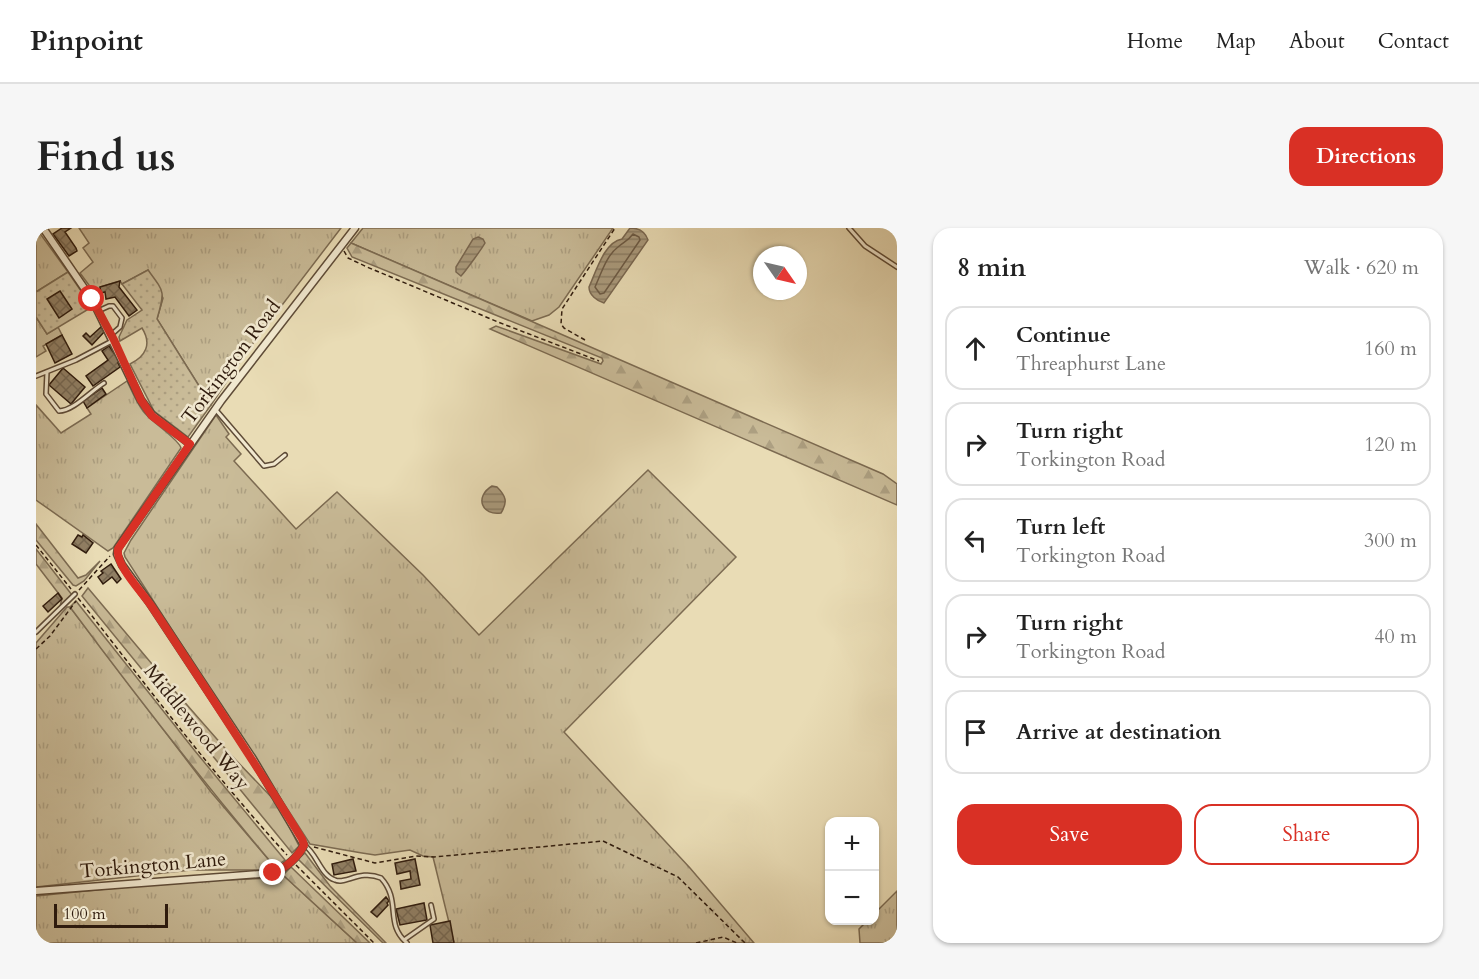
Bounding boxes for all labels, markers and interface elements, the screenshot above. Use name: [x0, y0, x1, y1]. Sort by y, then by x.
text: Pinpoint: [30, 22, 143, 60]
text: Home: [1127, 27, 1183, 56]
text: Map: [1216, 27, 1256, 56]
text: About: [1289, 27, 1345, 56]
text: Contact: [1378, 27, 1449, 56]
button: Directions: [1289, 127, 1443, 186]
text: Find us: [36, 128, 176, 185]
north arrow: [753, 246, 807, 300]
text: 8 min: [957, 250, 1026, 285]
text: Walk · 620 m: [1304, 254, 1419, 281]
route start: [78, 285, 104, 311]
street label: Torkington Road: [175, 294, 287, 430]
text: Continue: [1016, 320, 1111, 350]
icon: ahead: [959, 332, 992, 365]
text: 160 m: [1364, 335, 1417, 362]
text: Threaphurst Lane: [1016, 350, 1166, 377]
text: Turn right: [1016, 416, 1123, 446]
icon: right: [959, 428, 992, 461]
text: 120 m: [1364, 431, 1417, 458]
text: Torkington Road: [1016, 446, 1166, 473]
text: Turn left: [1016, 512, 1105, 542]
icon: left: [959, 524, 992, 557]
text: 300 m: [1364, 527, 1417, 554]
text: Torkington Road: [1016, 542, 1166, 569]
text: Turn right: [1016, 608, 1123, 638]
icon: right: [959, 620, 992, 653]
text: 40 m: [1374, 623, 1417, 650]
text: Torkington Road: [1016, 638, 1166, 665]
street label: Middlewood Way: [138, 658, 256, 796]
icon: arrive: [959, 716, 992, 749]
text: Arrive at destination: [1016, 717, 1221, 747]
button: Save: [957, 804, 1182, 865]
button: Share: [1194, 804, 1419, 865]
map controls: [825, 817, 879, 925]
button: +: [825, 817, 879, 871]
street label: Torkington Lane: [79, 845, 227, 885]
route end: [259, 859, 285, 885]
button: −: [825, 871, 879, 925]
scale bar: [54, 901, 168, 928]
text: 100 m: [63, 903, 105, 925]

